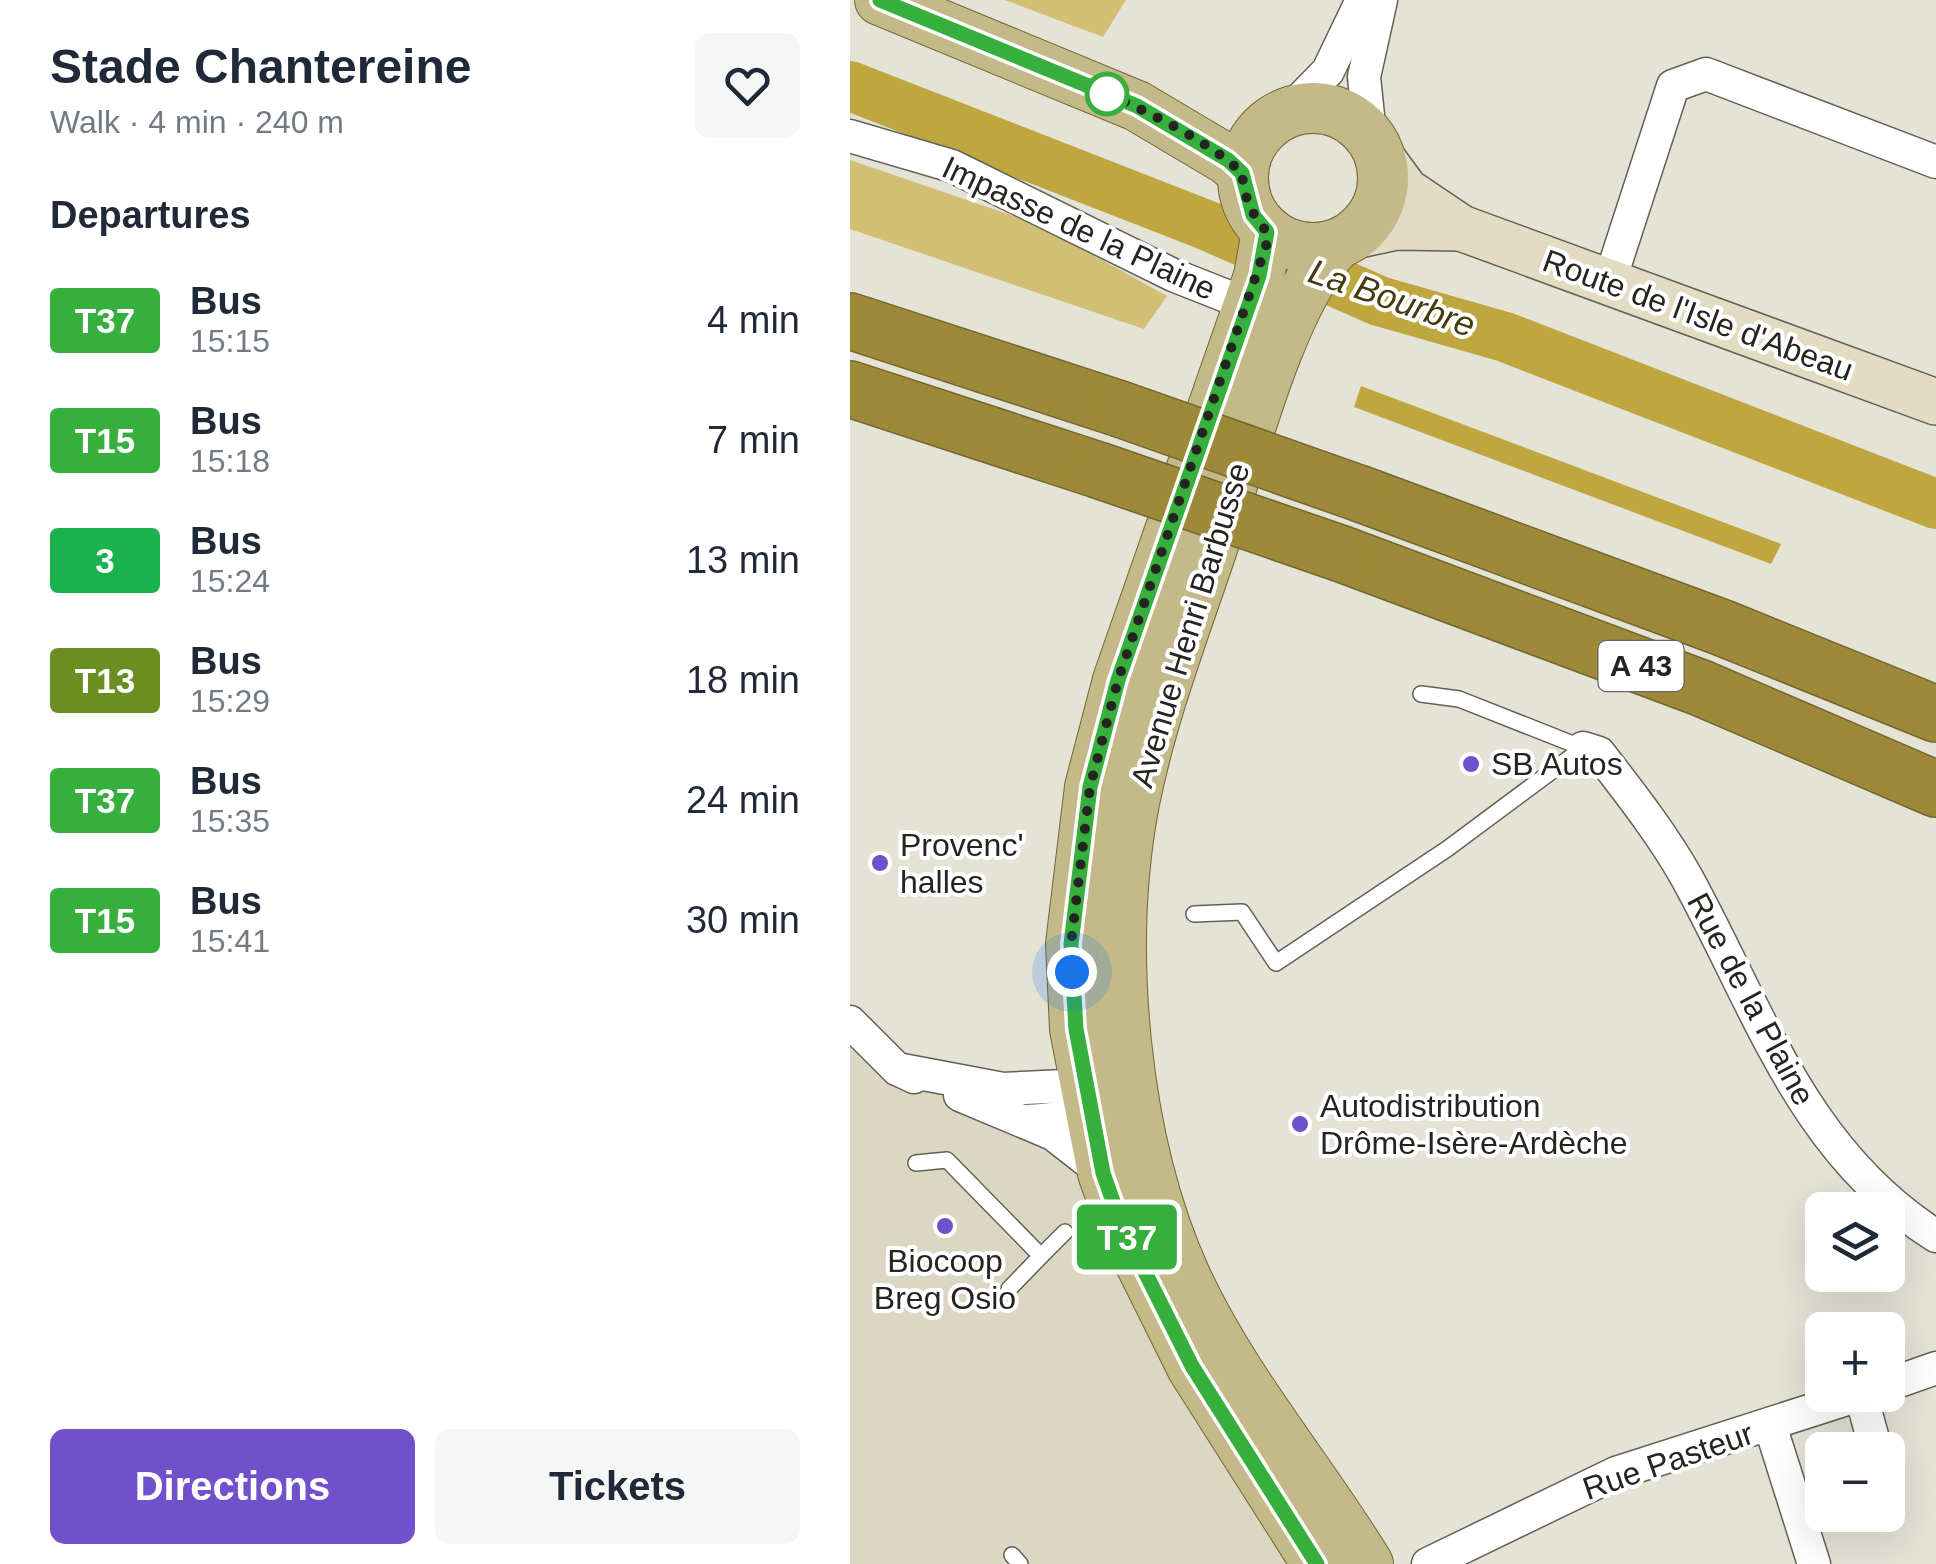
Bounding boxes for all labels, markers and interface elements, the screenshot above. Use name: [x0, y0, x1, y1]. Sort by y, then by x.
button: heart: [695, 33, 800, 138]
text: Stade Chantereine: [50, 40, 471, 93]
unlabelled marker: [1086, 73, 1128, 115]
text: Walk · 4 min · 240 m: [50, 104, 344, 140]
street label: Impasse de la Plaine: [937, 149, 1221, 307]
text: Departures: [50, 194, 251, 236]
street label: Route de l'Isle d'Abeau: [1538, 242, 1858, 388]
water label: La Bourbre: [1304, 251, 1480, 344]
text: Bus: [190, 280, 262, 322]
text: 4 min: [707, 299, 800, 341]
text: T37: [75, 301, 135, 340]
text: 15:15: [190, 323, 270, 359]
text: Bus: [190, 400, 262, 442]
text: 7 min: [707, 419, 800, 461]
text: T15: [75, 421, 135, 460]
text: 15:18: [190, 443, 270, 479]
street label: Avenue Henri Barbusse: [1123, 458, 1257, 792]
text: Bus: [190, 520, 262, 562]
text: 13 min: [686, 539, 800, 581]
text: 3: [95, 541, 115, 580]
text: 15:24: [190, 563, 270, 599]
text: Bus: [190, 640, 262, 682]
road number: A 43: [1598, 641, 1684, 691]
text: 18 min: [686, 659, 800, 701]
text: T13: [75, 661, 135, 700]
text: 15:29: [190, 683, 270, 719]
place label: SB Autos: [1491, 746, 1623, 782]
marker: SB Autos: [1460, 753, 1482, 775]
text: Bus: [190, 760, 262, 802]
text: 24 min: [686, 779, 800, 821]
text: T37: [75, 781, 135, 820]
text: 15:35: [190, 803, 270, 839]
place label: Provenc' halles: [900, 827, 1024, 900]
marker: Provenc' halles: [869, 852, 891, 874]
text: Bus: [190, 880, 262, 922]
street label: Rue de la Plaine: [1680, 887, 1822, 1111]
text: 30 min: [686, 899, 800, 941]
text: T15: [75, 901, 135, 940]
text: 15:41: [190, 923, 270, 959]
your location: [1047, 947, 1097, 997]
place label: Autodistribution Drôme-Isère-Ardèche: [1320, 1088, 1628, 1161]
marker: Autodistribution Drôme-Isère-Ardèche: [1289, 1113, 1311, 1135]
map controls: [1805, 1192, 1905, 1532]
button: layers: [1805, 1192, 1905, 1292]
line badge: T37: [1070, 1204, 1184, 1270]
marker: Biocoop Breg Osio: [934, 1215, 956, 1237]
text: T37: [1097, 1218, 1157, 1257]
place label: Biocoop Breg Osio: [874, 1243, 1016, 1316]
button: +: [1805, 1312, 1905, 1412]
street label: Rue Pasteur: [1578, 1415, 1758, 1507]
button: Directions: [50, 1429, 415, 1544]
button: Tickets: [435, 1429, 800, 1544]
button: −: [1805, 1432, 1905, 1532]

